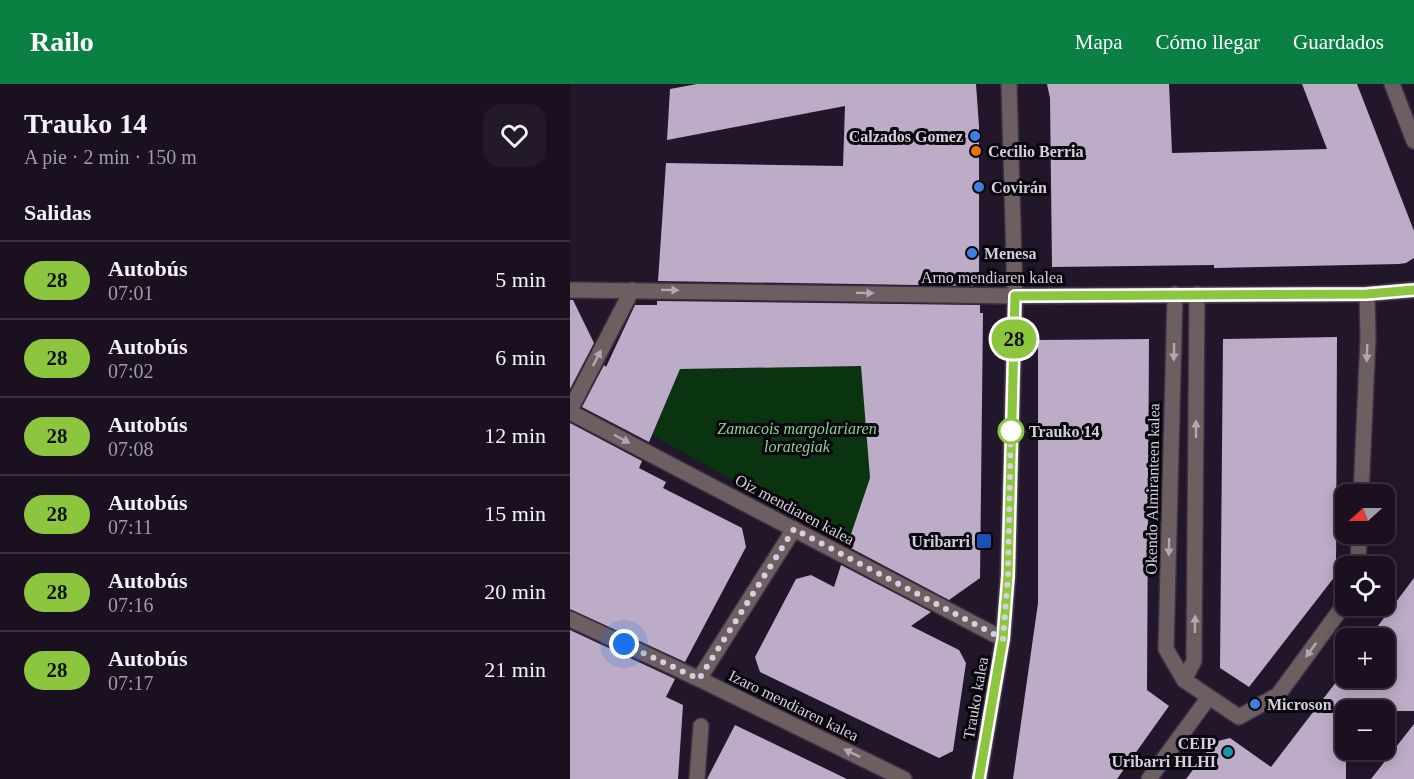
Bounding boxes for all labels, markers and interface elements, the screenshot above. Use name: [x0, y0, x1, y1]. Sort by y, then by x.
text: Railo: [30, 26, 94, 57]
text: Mapa: [1075, 30, 1123, 54]
text: Cómo llegar: [1156, 30, 1260, 54]
text: Guardados: [1293, 30, 1384, 54]
button: heart: [483, 104, 546, 167]
text: Trauko 14: [24, 108, 147, 139]
place label: Calzados Gomez: [849, 128, 963, 145]
marker: Calzados Gomez: [968, 129, 982, 143]
place label: Cecilio Berria: [988, 143, 1084, 160]
marker: Cecilio Berria: [969, 144, 983, 158]
text: A pie · 2 min · 150 m: [24, 146, 197, 168]
place label: Covirán: [991, 179, 1047, 196]
marker: Covirán: [972, 180, 986, 194]
text: Salidas: [24, 200, 91, 225]
place label: Menesa: [984, 245, 1036, 262]
marker: Menesa: [965, 246, 979, 260]
text: Autobús: [108, 256, 187, 281]
text: 5 min: [495, 267, 546, 292]
text: 28: [47, 268, 68, 292]
street label: Arno mendiaren kalea: [921, 269, 1063, 286]
text: 07:01: [108, 282, 154, 304]
one-way arrow: [661, 285, 680, 295]
one-way arrow: [856, 288, 875, 298]
line badge: 28: [987, 320, 1041, 358]
text: 28: [1004, 327, 1025, 351]
text: Autobús: [108, 334, 187, 359]
one-way arrow: [1169, 343, 1179, 362]
one-way arrow: [1362, 343, 1372, 362]
text: 6 min: [495, 345, 546, 370]
text: 28: [47, 346, 68, 370]
one-way arrow: [592, 350, 602, 367]
text: 07:02: [108, 360, 154, 382]
street label: Okendo Almiranteen kalea: [1143, 403, 1162, 575]
text: Autobús: [108, 412, 187, 437]
marker: Trauko 14: [998, 418, 1024, 444]
park label: Zamacois margolariaren lorategiak: [717, 420, 877, 456]
one-way arrow: [1191, 420, 1201, 439]
text: 12 min: [484, 423, 546, 448]
place label: Trauko 14: [1029, 423, 1099, 440]
text: 28: [47, 424, 68, 448]
one-way arrow: [613, 434, 630, 444]
text: 07:08: [108, 438, 154, 460]
street label: Oiz mendiaren kalea: [732, 471, 857, 548]
north arrow: [1335, 484, 1395, 544]
map controls: [1335, 484, 1395, 760]
text: Autobús: [108, 490, 187, 515]
text: 15 min: [484, 501, 546, 526]
text: 28: [47, 502, 68, 526]
text: 07:11: [108, 516, 153, 538]
marker: Uribarri: [975, 532, 993, 550]
place label: Uribarri: [911, 533, 971, 550]
one-way arrow: [1164, 538, 1174, 557]
button: locate: [1335, 556, 1395, 616]
text: Autobús: [108, 568, 187, 593]
text: 20 min: [484, 579, 546, 604]
text: 28: [47, 580, 68, 604]
text: 07:16: [108, 594, 154, 616]
one-way arrow: [1190, 615, 1199, 634]
button: +: [1335, 628, 1395, 688]
your location: [609, 629, 639, 659]
one-way arrow: [1305, 641, 1317, 657]
text: Autobús: [108, 646, 187, 671]
street label: Trauko kalea: [960, 656, 991, 741]
text: 21 min: [484, 657, 546, 682]
text: 28: [47, 658, 68, 682]
street label: Izaro mendiaren kalea: [726, 667, 861, 744]
text: 07:17: [108, 672, 154, 694]
place label: Microson: [1267, 696, 1332, 713]
marker: Microson: [1248, 697, 1262, 711]
button: −: [1335, 700, 1395, 760]
place label: CEIP Uribarri HLHI: [1112, 735, 1216, 770]
marker: CEIP Uribarri HLHI: [1221, 745, 1235, 759]
one-way arrow: [843, 749, 860, 758]

